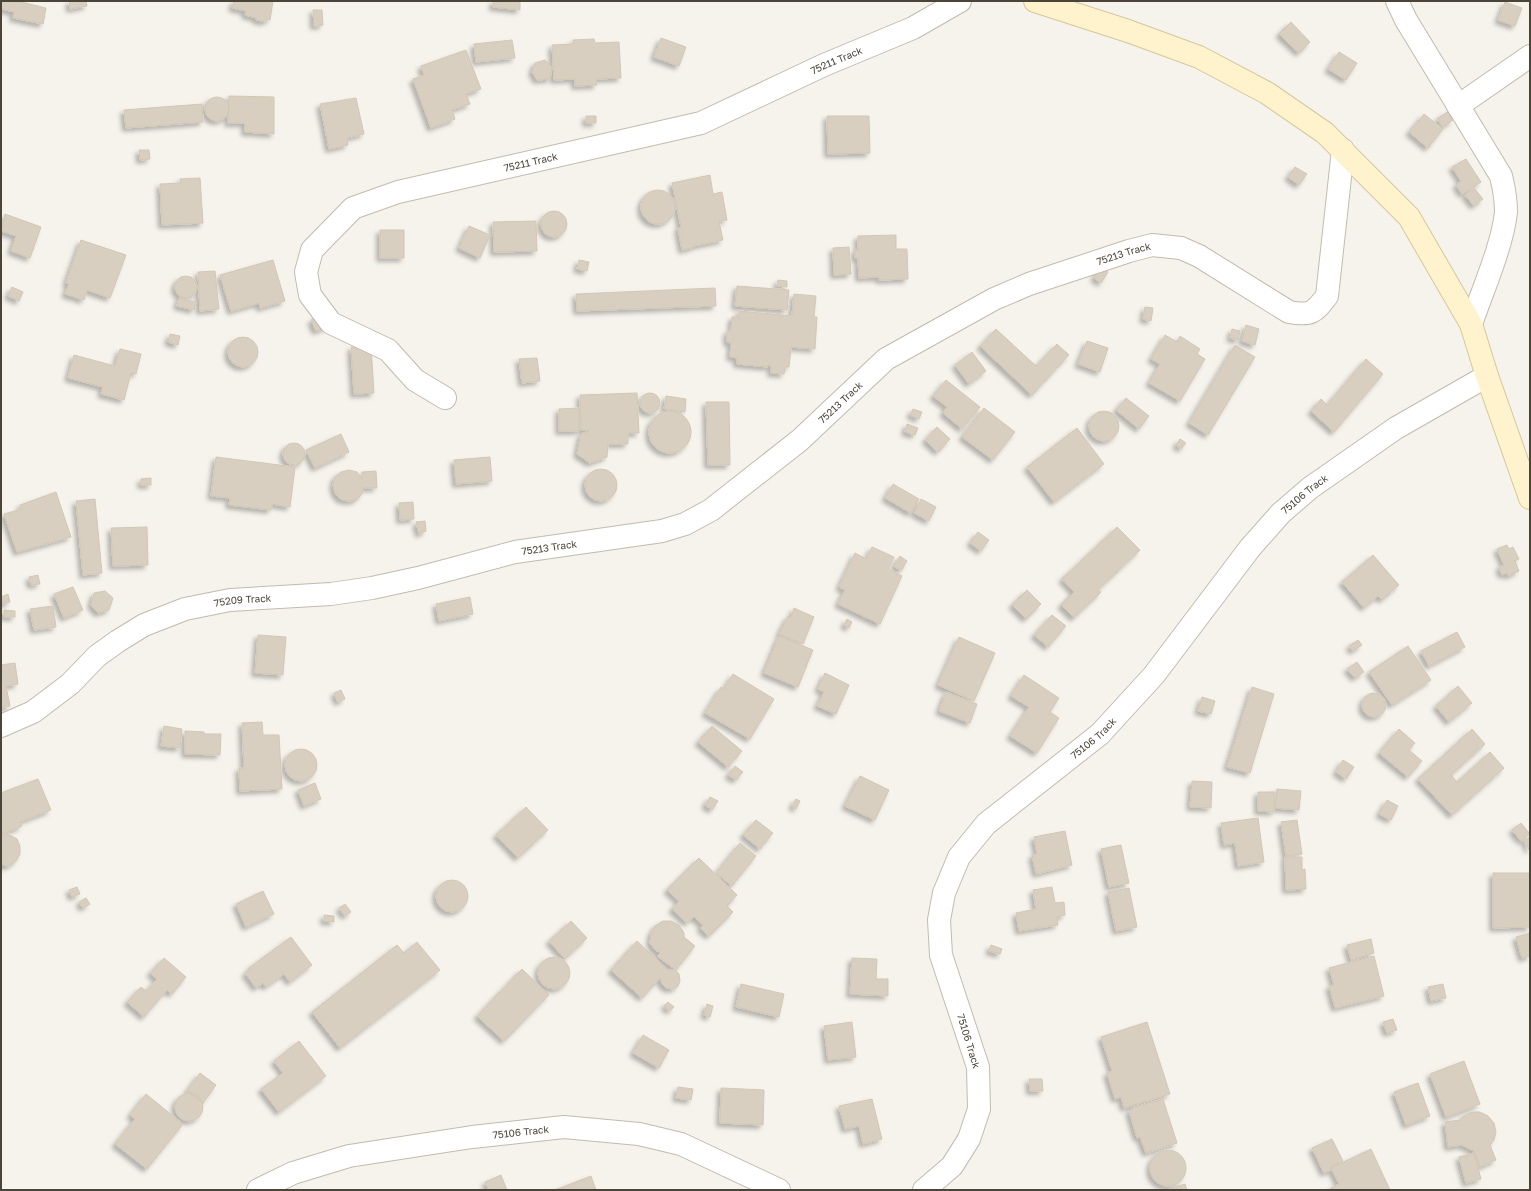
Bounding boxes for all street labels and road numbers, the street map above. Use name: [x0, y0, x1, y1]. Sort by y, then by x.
street label: 75211 Track: [809, 44, 864, 77]
street label: 75211 Track: [502, 150, 559, 174]
street label: 75213 Track: [1095, 240, 1152, 267]
street label: 75213 Track: [816, 378, 865, 426]
street label: 75106 Track: [1279, 471, 1330, 516]
street label: 75213 Track: [520, 537, 578, 557]
street label: 75209 Track: [213, 592, 272, 609]
street label: 75106 Track: [1068, 715, 1119, 761]
street label: 75106 Track: [955, 1012, 983, 1070]
street label: 75106 Track: [492, 1123, 550, 1141]

